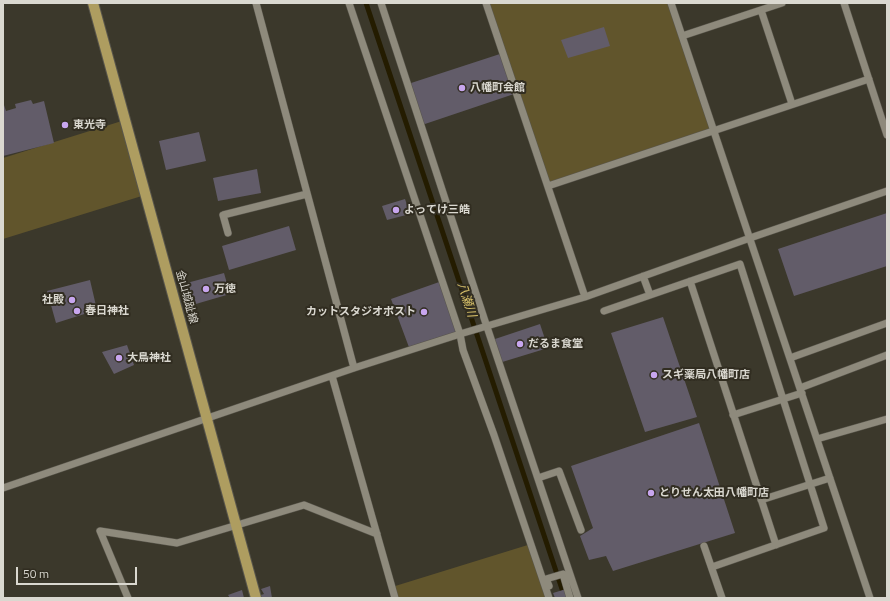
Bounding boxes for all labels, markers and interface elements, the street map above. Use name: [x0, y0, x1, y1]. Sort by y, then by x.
place label: 八幡町会館: [470, 81, 525, 95]
marker: 八幡町会館: [457, 83, 467, 93]
place label: 東光寺: [73, 118, 106, 132]
marker: 東光寺: [60, 120, 70, 130]
place label: よってけ三皓: [404, 203, 470, 217]
marker: よってけ三皓: [391, 205, 401, 215]
street label: 金山城趾線: [173, 269, 199, 325]
water label: 八瀬川: [454, 281, 478, 319]
place label: 万徳: [214, 282, 236, 296]
marker: 万徳: [201, 284, 211, 294]
place label: 社殿: [42, 293, 64, 307]
marker: 社殿: [67, 295, 77, 305]
place label: 春日神社: [85, 304, 129, 318]
place label: カットスタジオポスト: [306, 305, 416, 319]
marker: 春日神社: [72, 306, 82, 316]
marker: カットスタジオポスト: [419, 307, 429, 317]
place label: だるま食堂: [528, 337, 583, 351]
marker: だるま食堂: [515, 339, 525, 349]
place label: 大鳥神社: [127, 351, 171, 365]
marker: 大鳥神社: [114, 353, 124, 363]
place label: スギ薬局八幡町店: [662, 368, 750, 382]
marker: スギ薬局八幡町店: [649, 370, 659, 380]
place label: とりせん太田八幡町店: [659, 486, 769, 500]
marker: とりせん太田八幡町店: [646, 488, 656, 498]
scale bar: [18, 559, 139, 585]
text: 50 m: [23, 564, 49, 583]

